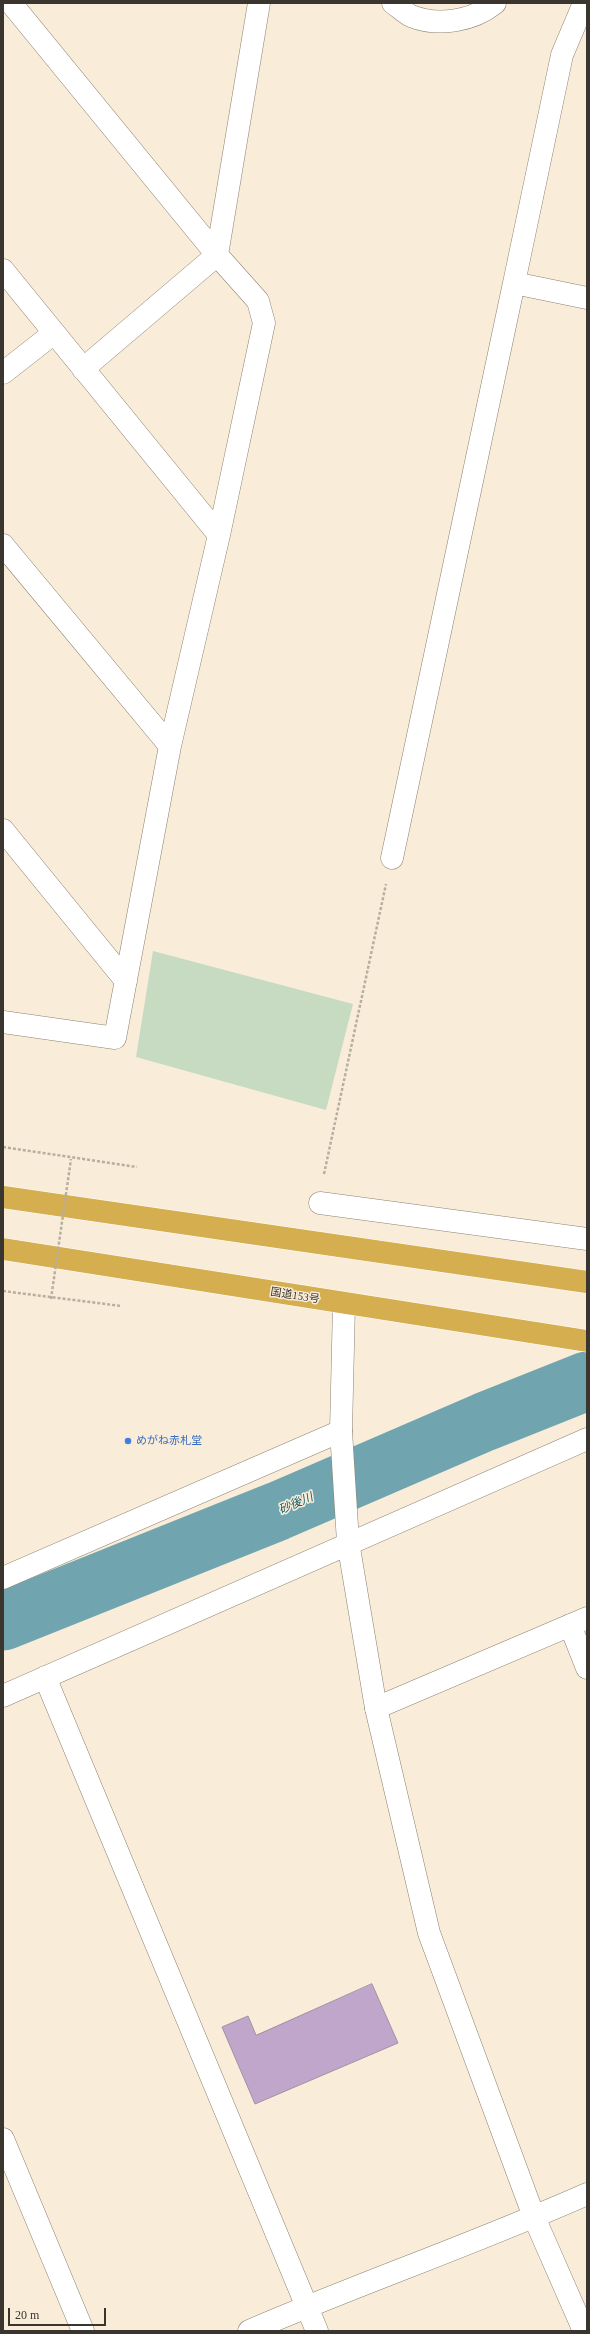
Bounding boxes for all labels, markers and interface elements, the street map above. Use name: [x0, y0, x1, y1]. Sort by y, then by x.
street label: 国道153号: [270, 1286, 320, 1306]
place label: めがね赤札堂: [136, 1434, 202, 1448]
marker: めがね赤札堂: [123, 1436, 133, 1446]
water label: 砂後川: [277, 1490, 315, 1518]
scale bar: [10, 2300, 108, 2326]
text: 20 m: [15, 2308, 39, 2322]

